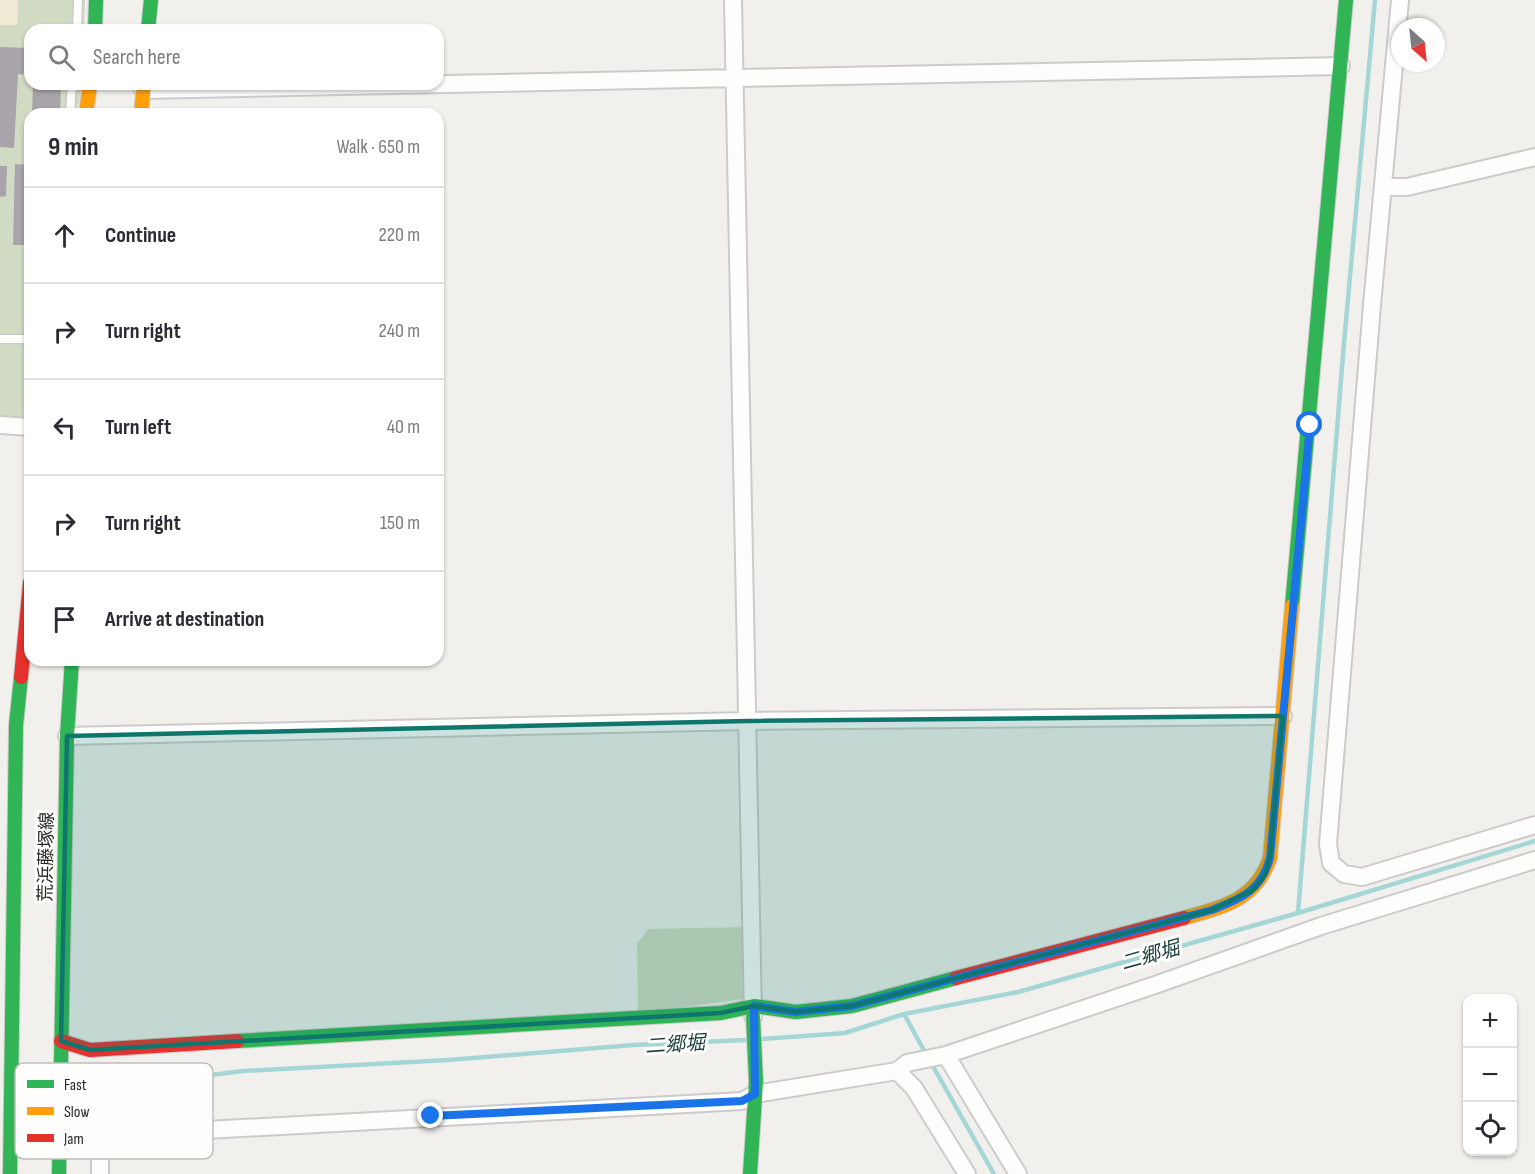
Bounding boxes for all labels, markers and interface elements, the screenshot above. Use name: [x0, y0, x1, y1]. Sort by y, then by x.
north arrow: [1391, 18, 1445, 72]
search box: [24, 24, 444, 90]
icon: search: [45, 41, 78, 74]
text: Search here: [93, 44, 180, 71]
text: 9 min: [48, 132, 98, 163]
text: Walk · 650 m: [336, 135, 420, 159]
icon: ahead: [48, 219, 81, 252]
text: Continue: [105, 222, 176, 249]
text: 220 m: [379, 223, 420, 247]
icon: right: [48, 315, 81, 348]
text: Turn right: [105, 318, 181, 345]
text: 240 m: [379, 319, 420, 343]
icon: left: [48, 411, 81, 444]
route start: [1296, 411, 1322, 437]
text: Turn left: [105, 414, 171, 441]
text: 40 m: [387, 415, 420, 439]
icon: right: [48, 507, 81, 540]
text: Turn right: [105, 510, 181, 537]
text: 150 m: [380, 511, 420, 535]
icon: arrive: [48, 603, 81, 636]
text: Arrive at destination: [105, 606, 264, 633]
street label: 荒浜藤塚線: [35, 812, 58, 902]
water label: 二郷堀: [1118, 935, 1185, 976]
map controls: [1463, 994, 1517, 1156]
button: +: [1463, 994, 1517, 1048]
water label: 二郷堀: [644, 1031, 709, 1059]
button: −: [1463, 1048, 1517, 1102]
legend: [15, 1063, 213, 1159]
text: Fast: [64, 1076, 87, 1095]
route end: [417, 1102, 443, 1128]
button: locate: [1463, 1102, 1517, 1156]
text: Slow: [64, 1103, 89, 1122]
text: Jam: [63, 1130, 84, 1149]

